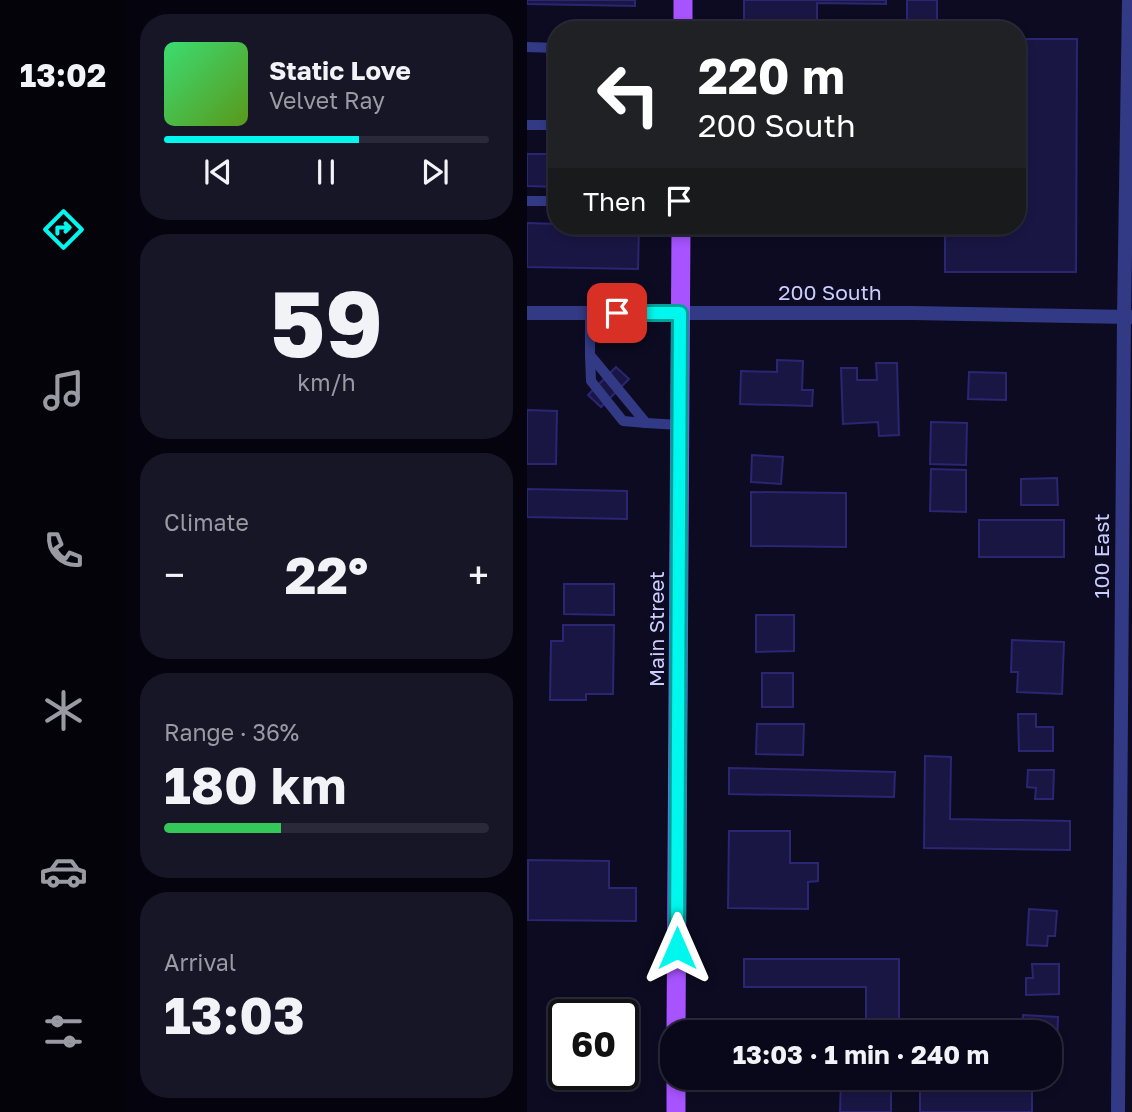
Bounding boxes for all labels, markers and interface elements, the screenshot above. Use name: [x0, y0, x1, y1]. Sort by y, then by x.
text: 220 m: [698, 46, 845, 105]
icon: left: [583, 49, 674, 140]
text: Static Love: [269, 55, 411, 86]
text: 13:02: [20, 56, 106, 94]
text: Velvet Ray: [269, 86, 385, 114]
text: 200 South: [698, 106, 856, 144]
icon: previous: [199, 153, 237, 191]
icon: pause: [307, 153, 345, 191]
icon: next: [416, 153, 454, 191]
icon: arrive: [660, 182, 698, 220]
text: Then: [583, 186, 646, 217]
icon: directions: [39, 205, 88, 254]
text: 59: [270, 268, 383, 377]
street label: 200 South: [778, 279, 882, 305]
pin: [587, 283, 647, 343]
icon: arrive: [598, 294, 636, 332]
icon: music: [39, 366, 88, 415]
text: km/h: [297, 368, 356, 396]
text: Climate: [164, 508, 249, 536]
street label: 100 East: [1088, 513, 1114, 599]
icon: phone: [39, 526, 88, 575]
text: 22°: [285, 543, 368, 605]
text: −: [164, 552, 185, 597]
text: +: [468, 552, 489, 597]
street label: Main Street: [643, 571, 669, 687]
icon: climate: [39, 686, 88, 735]
text: Range · 36%: [164, 718, 299, 746]
text: 180 km: [164, 753, 347, 815]
icon: car: [39, 847, 88, 896]
position arrow: [640, 911, 714, 985]
text: Arrival: [164, 948, 236, 976]
text: 13:03: [164, 983, 305, 1045]
speed limit sign: 60: [548, 999, 639, 1090]
icon: filters: [39, 1007, 88, 1056]
text: 13:03 · 1 min · 240 m: [733, 1039, 989, 1070]

